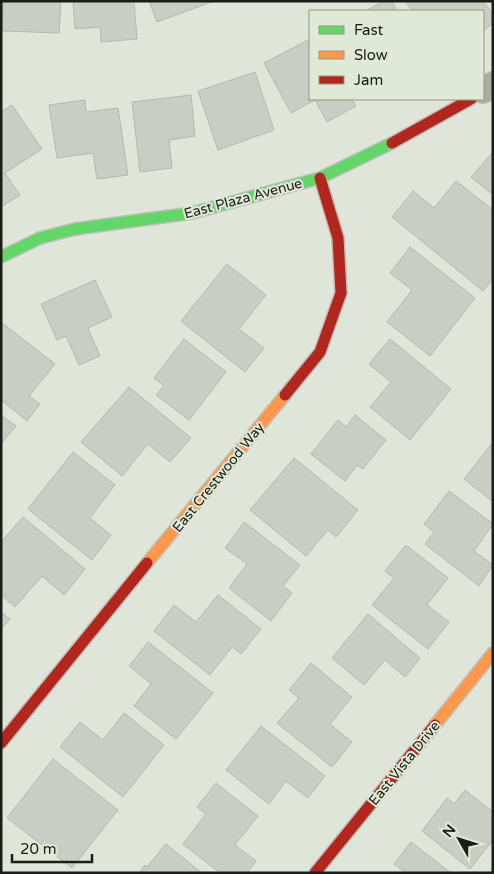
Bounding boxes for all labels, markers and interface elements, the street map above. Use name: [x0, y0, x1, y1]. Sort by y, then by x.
legend: [309, 10, 484, 100]
text: Fast: [354, 21, 384, 39]
text: Slow: [354, 46, 388, 64]
text: Jam: [354, 71, 383, 89]
street label: East Plaza Avenue: [182, 175, 304, 222]
street label: East Crestwood Way: [169, 419, 268, 536]
street label: East Vista Drive: [365, 718, 444, 809]
north arrow: [434, 814, 484, 864]
text: N: [439, 821, 459, 841]
scale bar: [12, 832, 92, 864]
text: 20 m: [20, 840, 57, 858]

